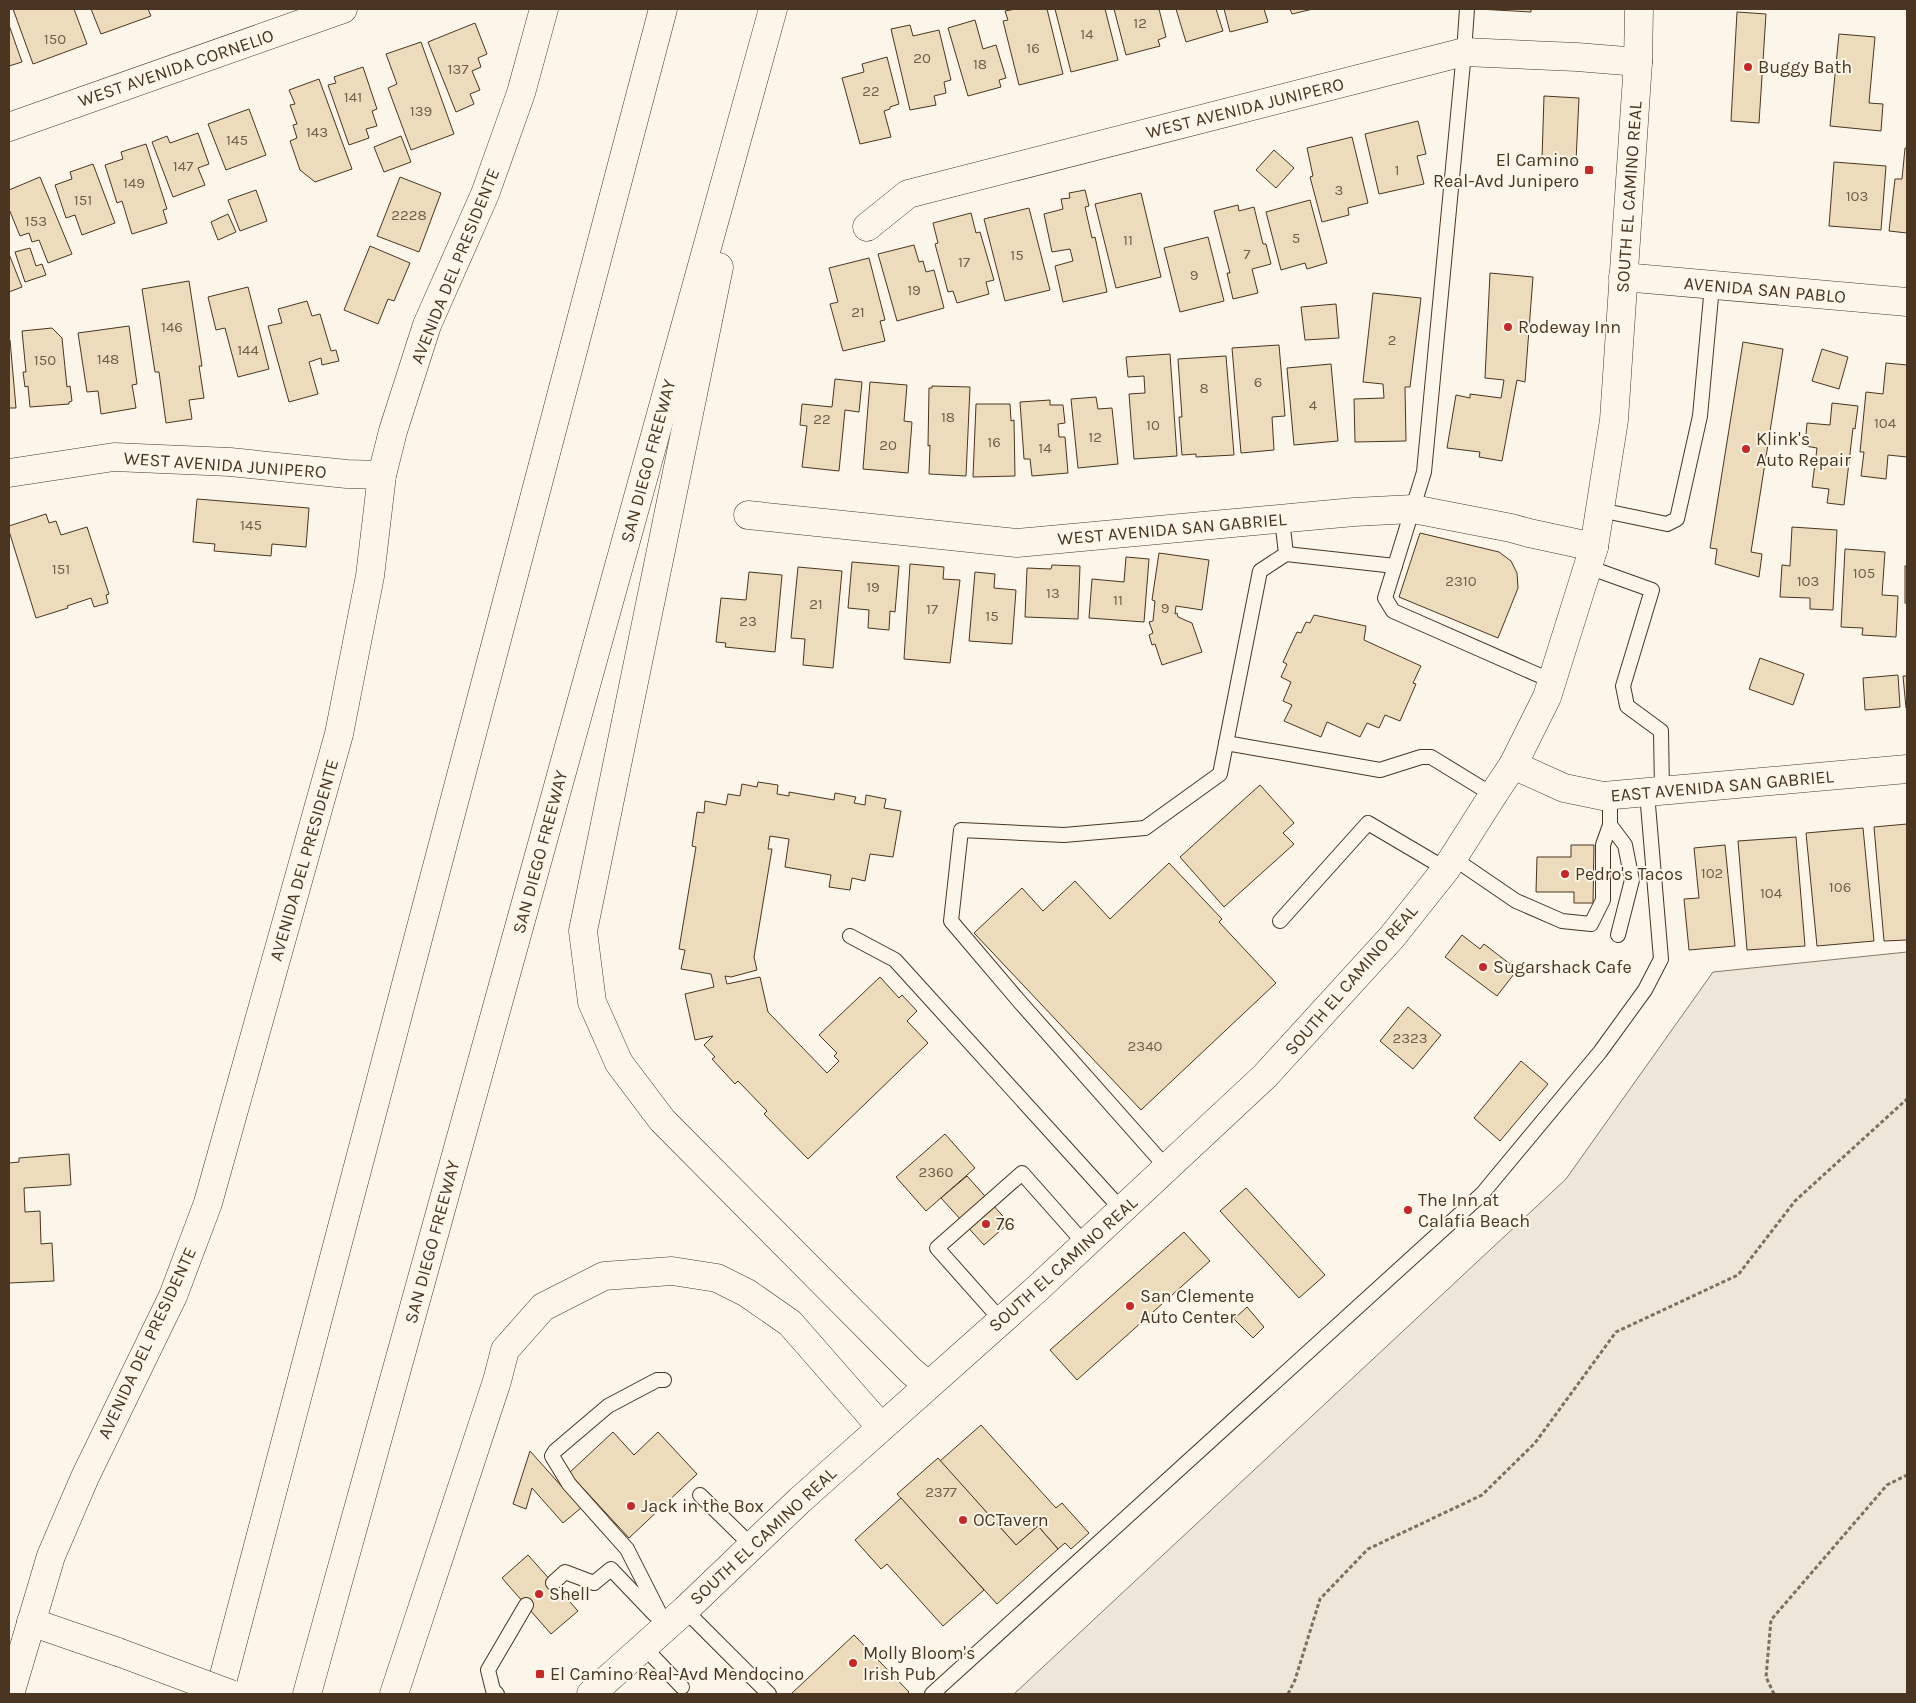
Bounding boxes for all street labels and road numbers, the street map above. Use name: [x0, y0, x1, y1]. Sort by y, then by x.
street label: WEST AVENIDA CORNELIO: [75, 24, 277, 112]
street label: WEST AVENIDA JUNIPERO: [1144, 73, 1346, 143]
street label: SOUTH EL CAMINO REAL: [1611, 100, 1647, 294]
street label: AVENIDA DEL PRESIDENTE: [406, 165, 504, 367]
street label: AVENIDA SAN PABLO: [1683, 272, 1847, 308]
street label: SAN DIEGO FREEWAY: [616, 377, 680, 545]
street label: WEST AVENIDA JUNIPERO: [123, 447, 327, 483]
street label: WEST AVENIDA SAN GABRIEL: [1057, 508, 1288, 550]
street label: AVENIDA DEL PRESIDENTE: [265, 756, 343, 964]
street label: EAST AVENIDA SAN GABRIEL: [1609, 765, 1835, 807]
street label: SAN DIEGO FREEWAY: [508, 768, 572, 936]
street label: SOUTH EL CAMINO REAL: [1280, 900, 1423, 1060]
street label: SAN DIEGO FREEWAY: [400, 1158, 464, 1326]
street label: SOUTH EL CAMINO REAL: [984, 1191, 1142, 1336]
street label: AVENIDA DEL PRESIDENTE: [93, 1244, 201, 1442]
street label: SOUTH EL CAMINO REAL: [685, 1462, 841, 1610]

